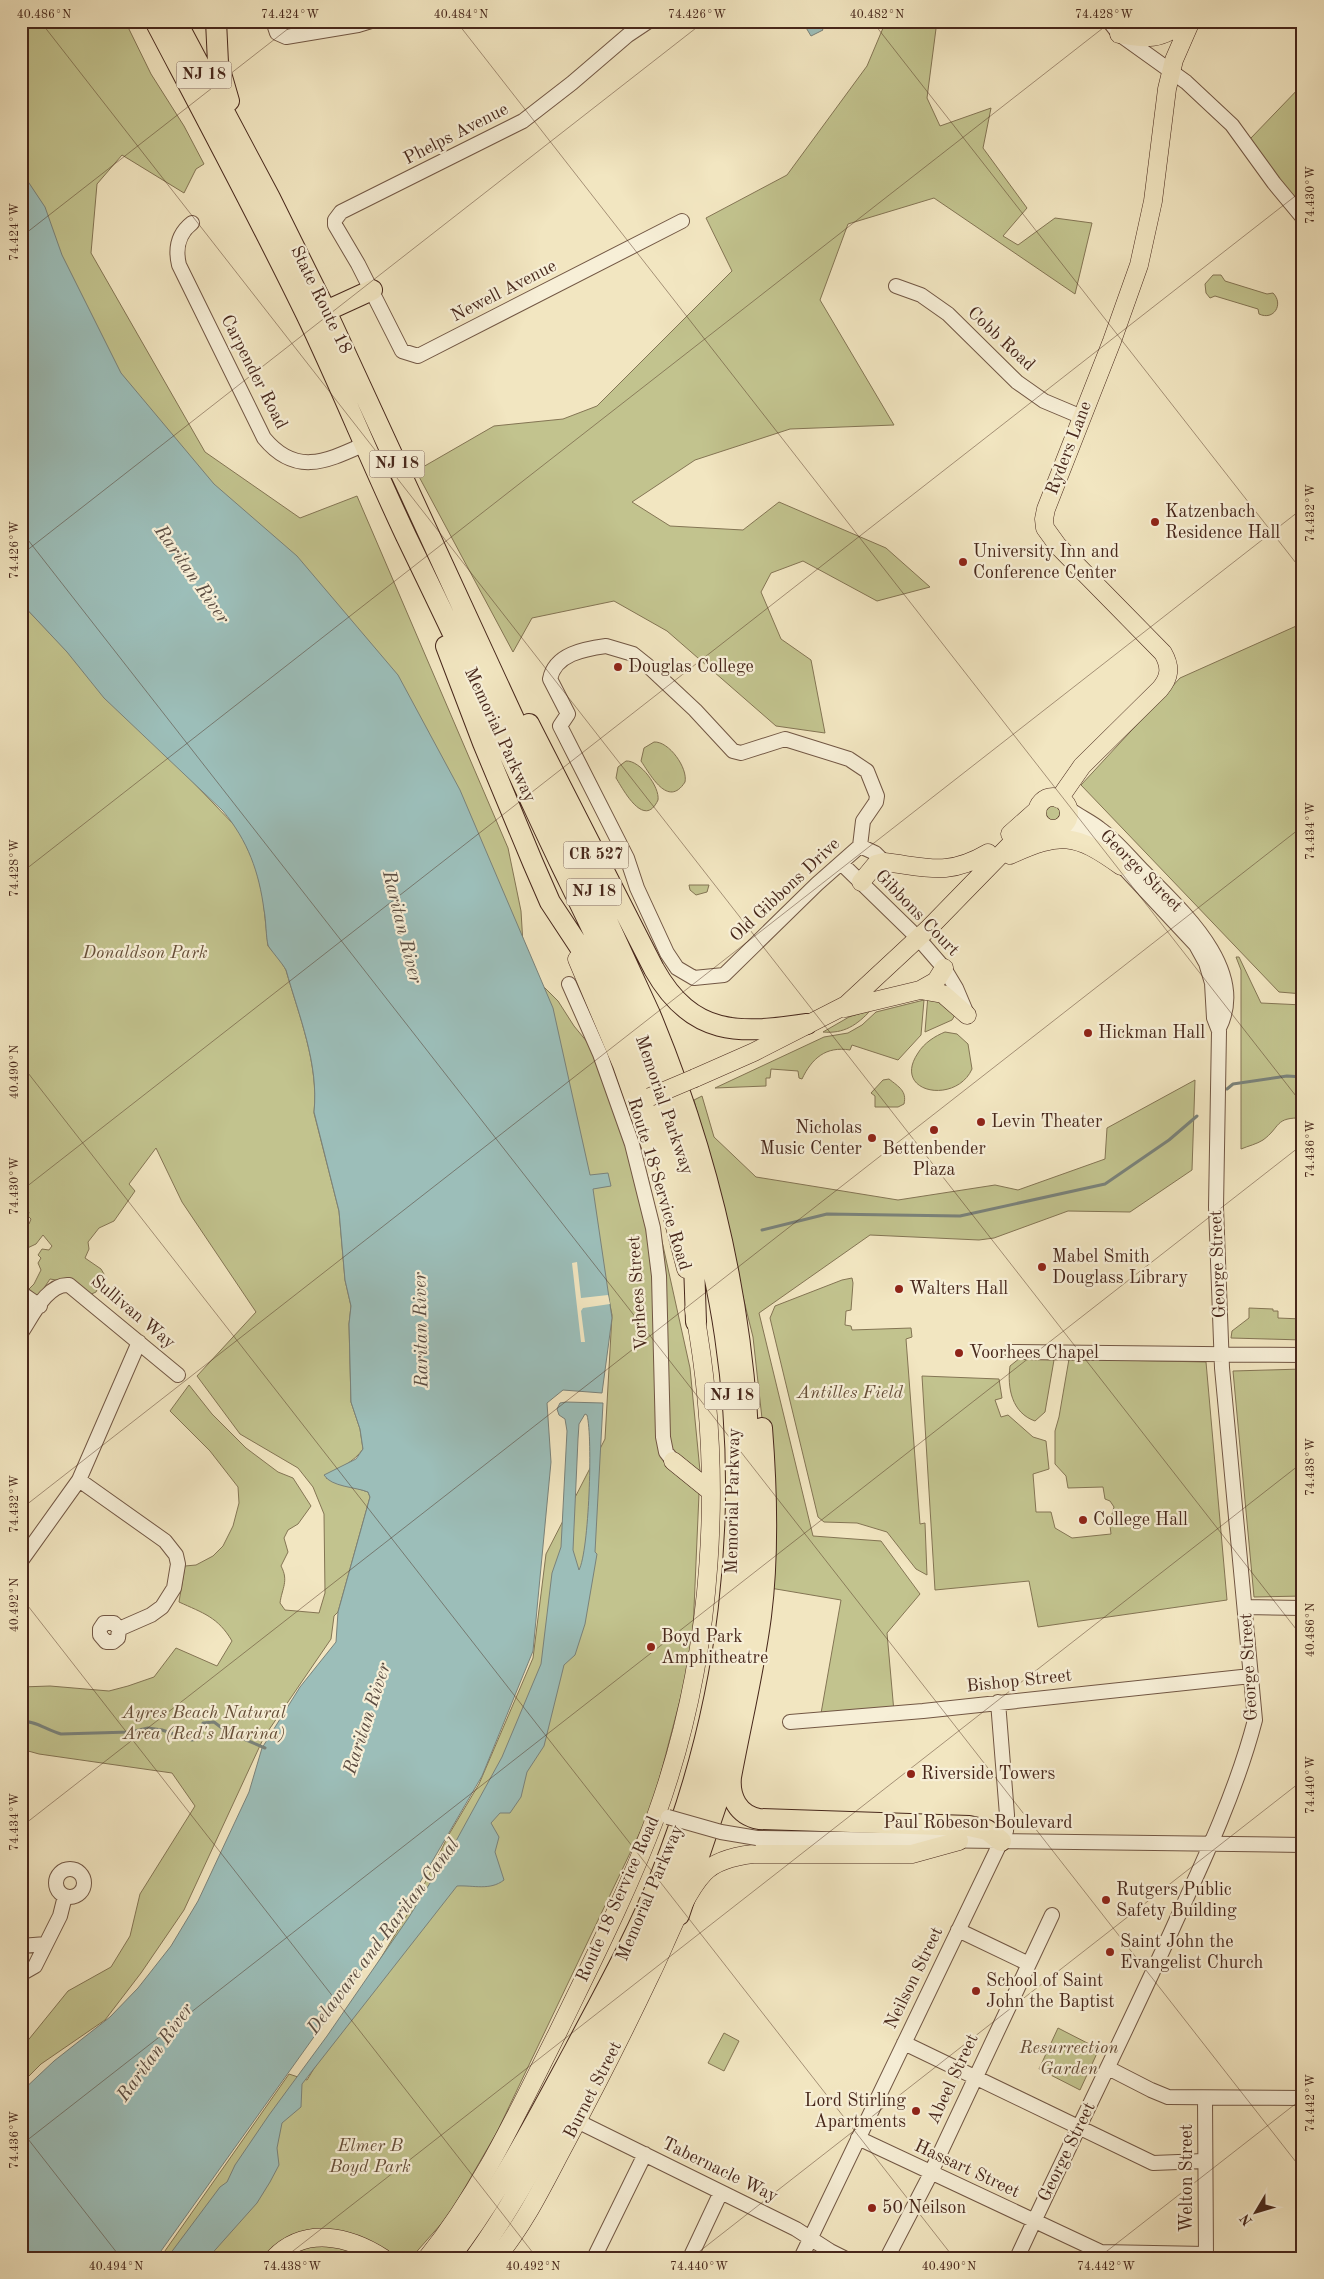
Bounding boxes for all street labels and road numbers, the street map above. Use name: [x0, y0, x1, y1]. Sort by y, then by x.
road number: NJ 18: [176, 62, 232, 88]
street label: Phelps Avenue: [401, 100, 511, 168]
street label: State Route 18: [287, 243, 355, 357]
street label: Newell Avenue: [448, 257, 560, 325]
street label: Cobb Road: [964, 304, 1038, 374]
street label: Carpender Road: [217, 312, 291, 432]
street label: Ryders Lane: [1043, 399, 1095, 497]
road number: NJ 18: [370, 450, 424, 478]
street label: Memorial Parkway: [461, 665, 539, 805]
street label: George Street: [1096, 826, 1186, 916]
street label: Old Gibbons Drive: [727, 835, 843, 945]
road number: CR 527: [564, 842, 628, 868]
street label: Gibbons Court: [872, 866, 962, 960]
road number: NJ 18: [566, 879, 622, 906]
street label: Memorial Parkway: [632, 1033, 696, 1177]
street label: Route 18 Service Road: [624, 1096, 694, 1272]
street label: George Street: [1207, 1210, 1229, 1318]
street label: Vorhees Street: [625, 1235, 651, 1351]
street label: Sullivan Way: [87, 1272, 179, 1353]
road number: NJ 18: [704, 1382, 760, 1410]
street label: Memorial Parkway: [723, 1427, 743, 1574]
street label: George Street: [1237, 1612, 1261, 1722]
street label: Bishop Street: [965, 1667, 1073, 1695]
street label: Route 18 Service Road: [573, 1813, 663, 1985]
street label: Paul Robeson Boulevard: [883, 1814, 1073, 1832]
street label: Memorial Parkway: [613, 1822, 687, 1964]
street label: Neilson Street: [882, 1924, 946, 2032]
street label: Abeel Street: [924, 2031, 982, 2127]
street label: Burnet Street: [561, 2038, 625, 2142]
street label: George Street: [1035, 2099, 1099, 2205]
street label: Welton Street: [1178, 2124, 1196, 2232]
street label: Tabernacle Way: [659, 2134, 781, 2206]
street label: Hassart Street: [912, 2137, 1022, 2201]

